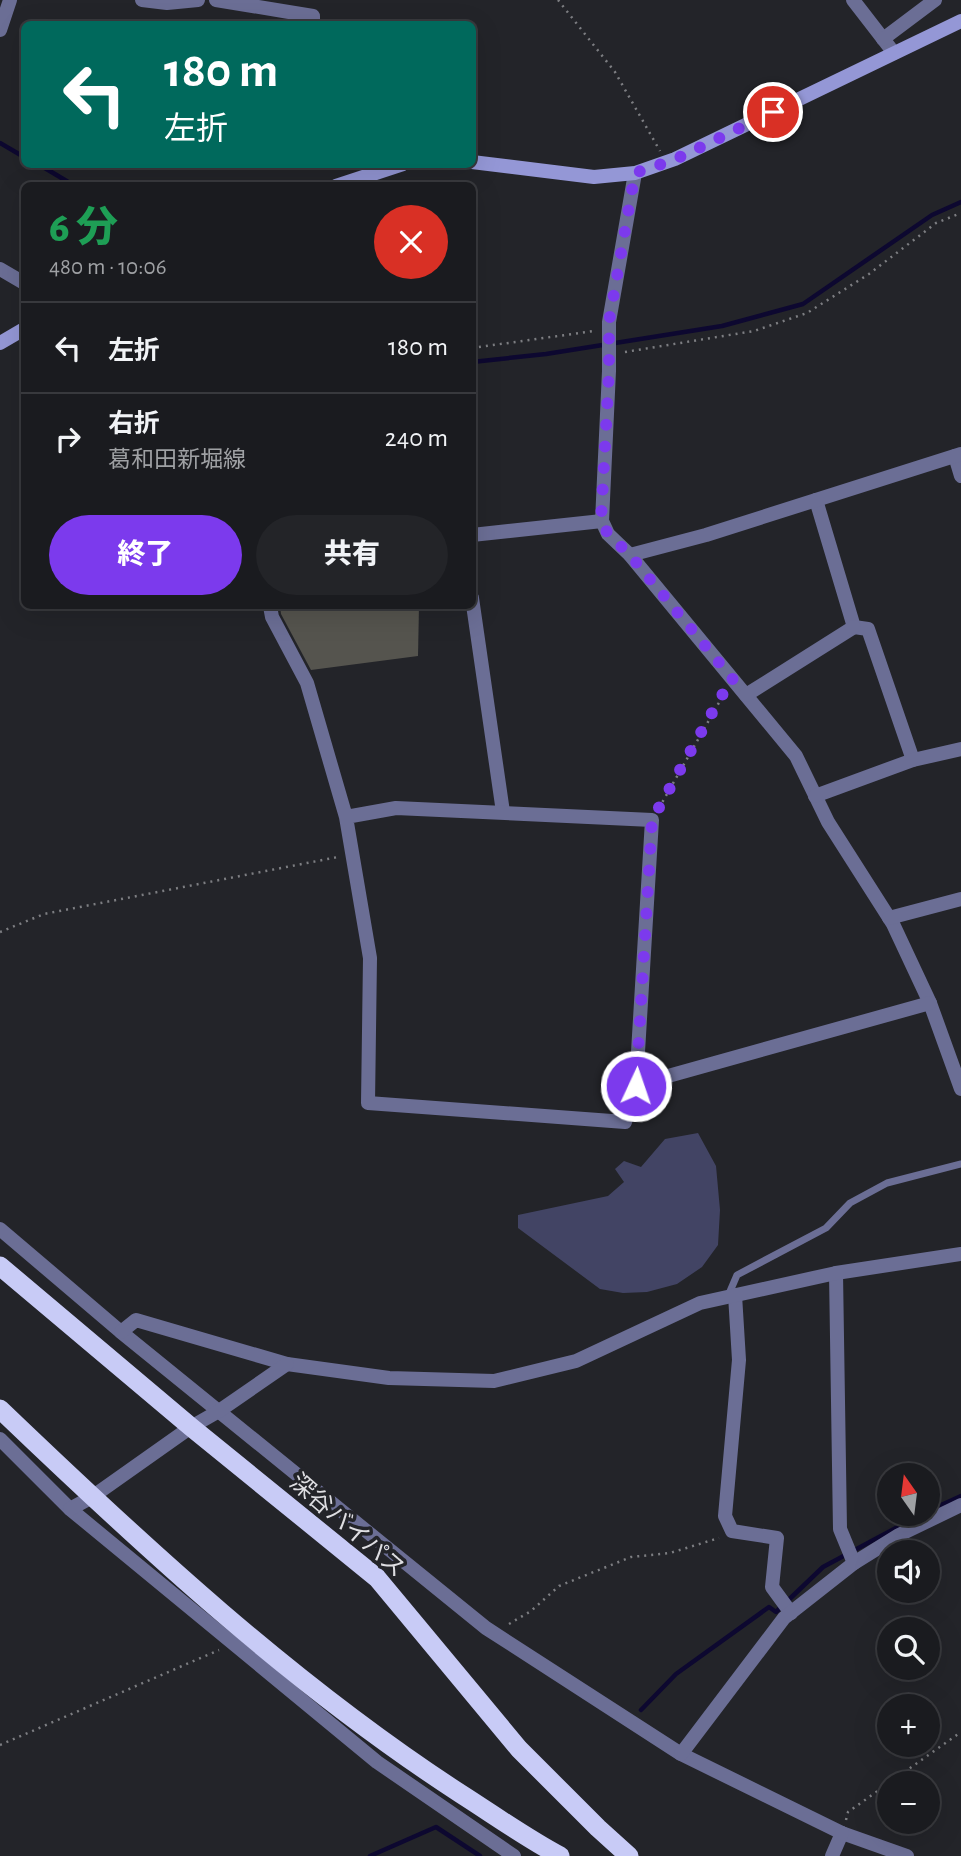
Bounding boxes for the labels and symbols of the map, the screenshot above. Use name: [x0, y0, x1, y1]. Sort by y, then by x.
pin: [743, 82, 803, 142]
position arrow: [599, 1049, 673, 1123]
north arrow: [877, 1463, 940, 1526]
street label: 深谷バイパス: [285, 1469, 410, 1582]

